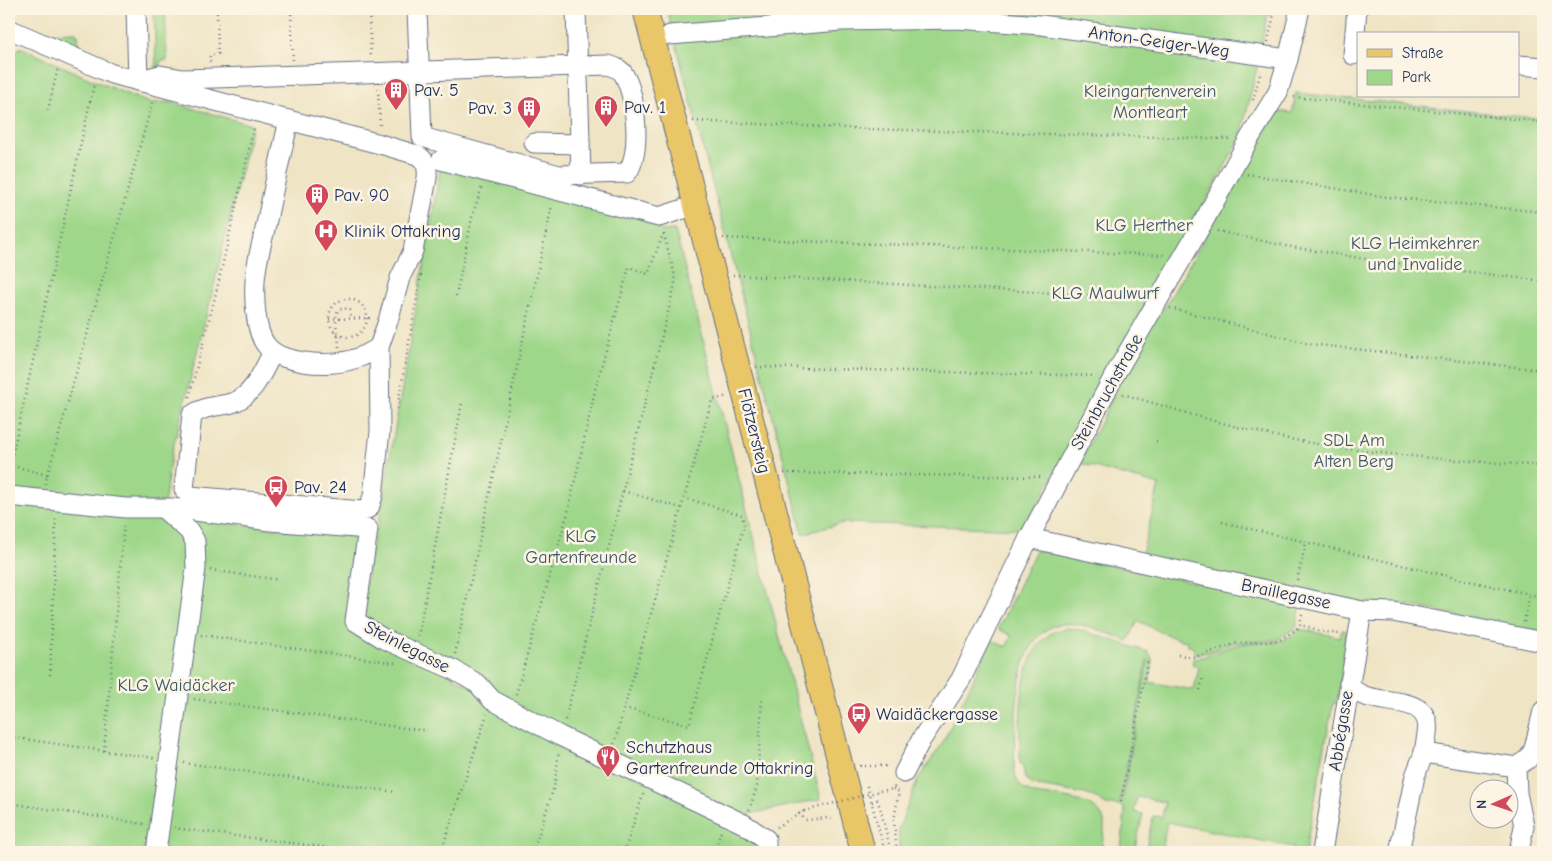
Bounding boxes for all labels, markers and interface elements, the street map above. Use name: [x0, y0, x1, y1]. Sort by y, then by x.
street label: Anton-Geiger-Weg: [1087, 22, 1231, 62]
legend: [1357, 32, 1520, 98]
text: Straße: [1402, 44, 1444, 62]
text: Park: [1402, 68, 1431, 86]
building icon: Pav. 5: [383, 77, 409, 111]
place label: Pav. 5: [414, 80, 459, 101]
park label: Kleingartenverein Montleart: [1084, 81, 1216, 123]
building icon: Pav. 1: [593, 94, 619, 128]
building icon: Pav. 3: [516, 95, 542, 129]
place label: Pav. 1: [624, 97, 666, 118]
place label: Pav. 3: [468, 98, 512, 119]
building icon: Pav. 90: [304, 182, 330, 216]
place label: Pav. 90: [334, 185, 389, 206]
park label: KLG Herther: [1095, 215, 1194, 236]
hospital icon: Klinik Ottakring: [313, 218, 339, 252]
place label: Klinik Ottakring: [344, 221, 461, 242]
park label: KLG Heimkehrer und Invalide: [1351, 233, 1480, 275]
park label: KLG Maulwurf: [1051, 283, 1160, 304]
street label: Steinbruchstraße: [1067, 330, 1147, 454]
street label: Flötzersteig: [733, 386, 775, 476]
park label: SDL Am Alten Berg: [1314, 430, 1394, 472]
bus stop icon: Pav. 24: [263, 474, 289, 508]
place label: Pav. 24: [294, 477, 347, 498]
park label: KLG Gartenfreunde: [525, 526, 637, 568]
street label: Braillegasse: [1239, 574, 1333, 614]
street label: Steinlegasse: [361, 616, 453, 678]
park label: KLG Waidäcker: [117, 675, 235, 696]
street label: Abbégasse: [1324, 689, 1358, 773]
bus stop icon: Waidäckergasse: [846, 701, 872, 735]
place label: Waidäckergasse: [876, 704, 998, 725]
place label: Schutzhaus Gartenfreunde Ottakring: [626, 737, 814, 779]
restaurant icon: Schutzhaus Gartenfreunde Ottakring: [595, 744, 621, 778]
north arrow: [1470, 778, 1520, 828]
text: N: [1473, 800, 1490, 809]

